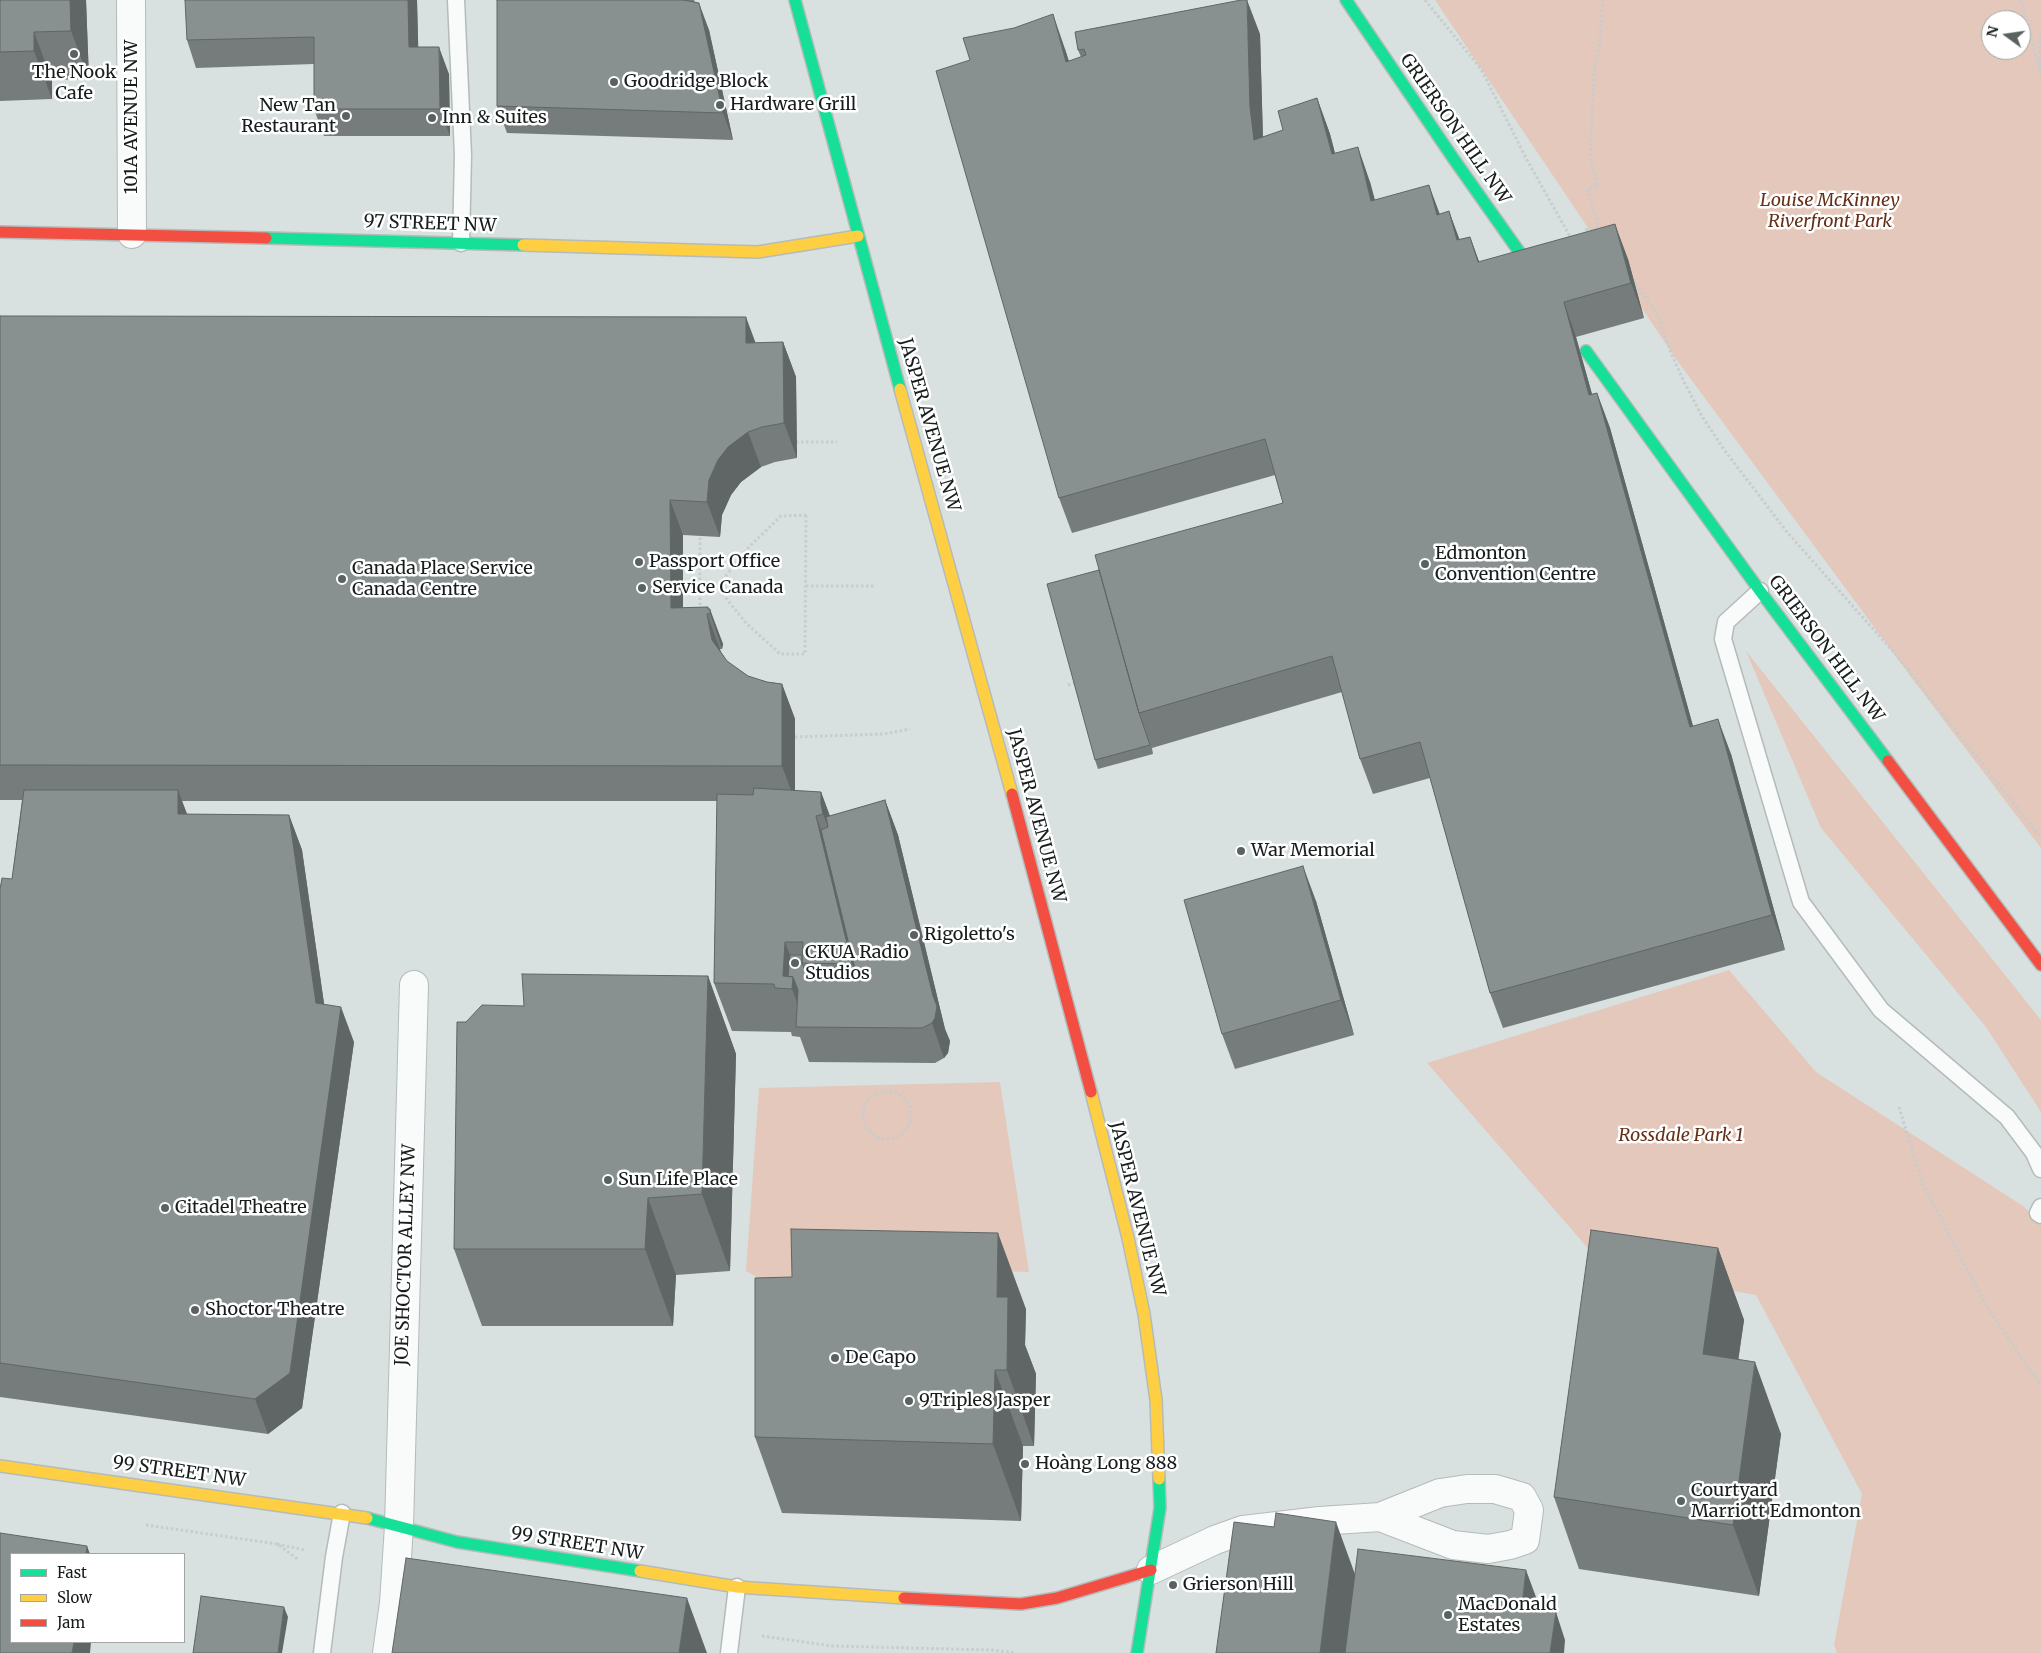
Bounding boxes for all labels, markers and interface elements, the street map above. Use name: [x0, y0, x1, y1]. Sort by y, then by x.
north arrow: [1981, 10, 2031, 60]
text: N: [1982, 24, 2002, 39]
street label: 101A AVENUE NW: [121, 40, 143, 194]
marker: The Nook Cafe: [68, 48, 80, 60]
street label: GRIERSON HILL NW: [1395, 50, 1515, 208]
place label: The Nook Cafe: [32, 62, 116, 104]
place label: Goodridge Block: [624, 71, 768, 93]
marker: Goodridge Block: [608, 76, 620, 88]
place label: Hardware Grill: [730, 94, 856, 116]
place label: New Tan Restaurant: [241, 95, 336, 138]
marker: Hardware Grill: [714, 99, 726, 111]
place label: Inn & Suites: [442, 107, 547, 129]
marker: New Tan Restaurant: [340, 110, 352, 122]
marker: Inn & Suites: [426, 112, 438, 124]
park label: Louise McKinney Riverfront Park: [1760, 190, 1900, 232]
street label: 97 STREET NW: [363, 211, 497, 237]
street label: JASPER AVENUE NW: [894, 336, 964, 514]
place label: Edmonton Convention Centre: [1435, 543, 1596, 586]
place label: Passport Office: [649, 551, 780, 573]
marker: Passport Office: [633, 556, 645, 568]
place label: Canada Place Service Canada Centre: [352, 558, 533, 600]
marker: Edmonton Convention Centre: [1419, 558, 1431, 570]
street label: GRIERSON HILL NW: [1764, 571, 1888, 727]
marker: Canada Place Service Canada Centre: [336, 573, 348, 585]
place label: Service Canada: [652, 577, 783, 599]
marker: Service Canada: [636, 582, 648, 594]
street label: JASPER AVENUE NW: [1002, 727, 1070, 905]
place label: War Memorial: [1251, 840, 1375, 862]
marker: War Memorial: [1235, 845, 1247, 857]
place label: Rigoletto's: [924, 924, 1015, 946]
marker: Rigoletto's: [908, 929, 920, 941]
place label: CKUA Radio Studios: [805, 942, 909, 984]
marker: CKUA Radio Studios: [789, 957, 801, 969]
street label: JASPER AVENUE NW: [1105, 1119, 1169, 1299]
park label: Rossdale Park 1: [1619, 1125, 1743, 1147]
street label: JOE SHOCTOR ALLEY NW: [391, 1144, 421, 1366]
place label: Sun Life Place: [618, 1169, 738, 1191]
marker: Sun Life Place: [602, 1174, 614, 1186]
place label: Citadel Theatre: [175, 1197, 307, 1219]
marker: Citadel Theatre: [159, 1202, 171, 1214]
place label: Shoctor Theatre: [205, 1299, 344, 1321]
marker: Shoctor Theatre: [189, 1304, 201, 1316]
place label: De Capo: [845, 1347, 916, 1369]
marker: De Capo: [829, 1352, 841, 1364]
place label: 9Triple8 Jasper: [919, 1390, 1051, 1412]
marker: 9Triple8 Jasper: [903, 1395, 915, 1407]
street label: 99 STREET NW: [111, 1452, 247, 1492]
place label: Hoàng Long 888: [1035, 1453, 1177, 1475]
marker: Hoàng Long 888: [1019, 1458, 1031, 1470]
place label: Courtyard Marriott Edmonton: [1691, 1480, 1861, 1522]
marker: Courtyard Marriott Edmonton: [1675, 1495, 1687, 1507]
street label: 99 STREET NW: [509, 1523, 645, 1565]
legend: [10, 1553, 185, 1643]
text: Fast: [57, 1563, 87, 1582]
place label: Grierson Hill: [1183, 1574, 1294, 1596]
marker: Grierson Hill: [1167, 1579, 1179, 1591]
text: Slow: [57, 1588, 92, 1607]
place label: MacDonald Estates: [1458, 1594, 1557, 1636]
marker: MacDonald Estates: [1442, 1609, 1454, 1621]
text: Jam: [57, 1613, 85, 1632]

